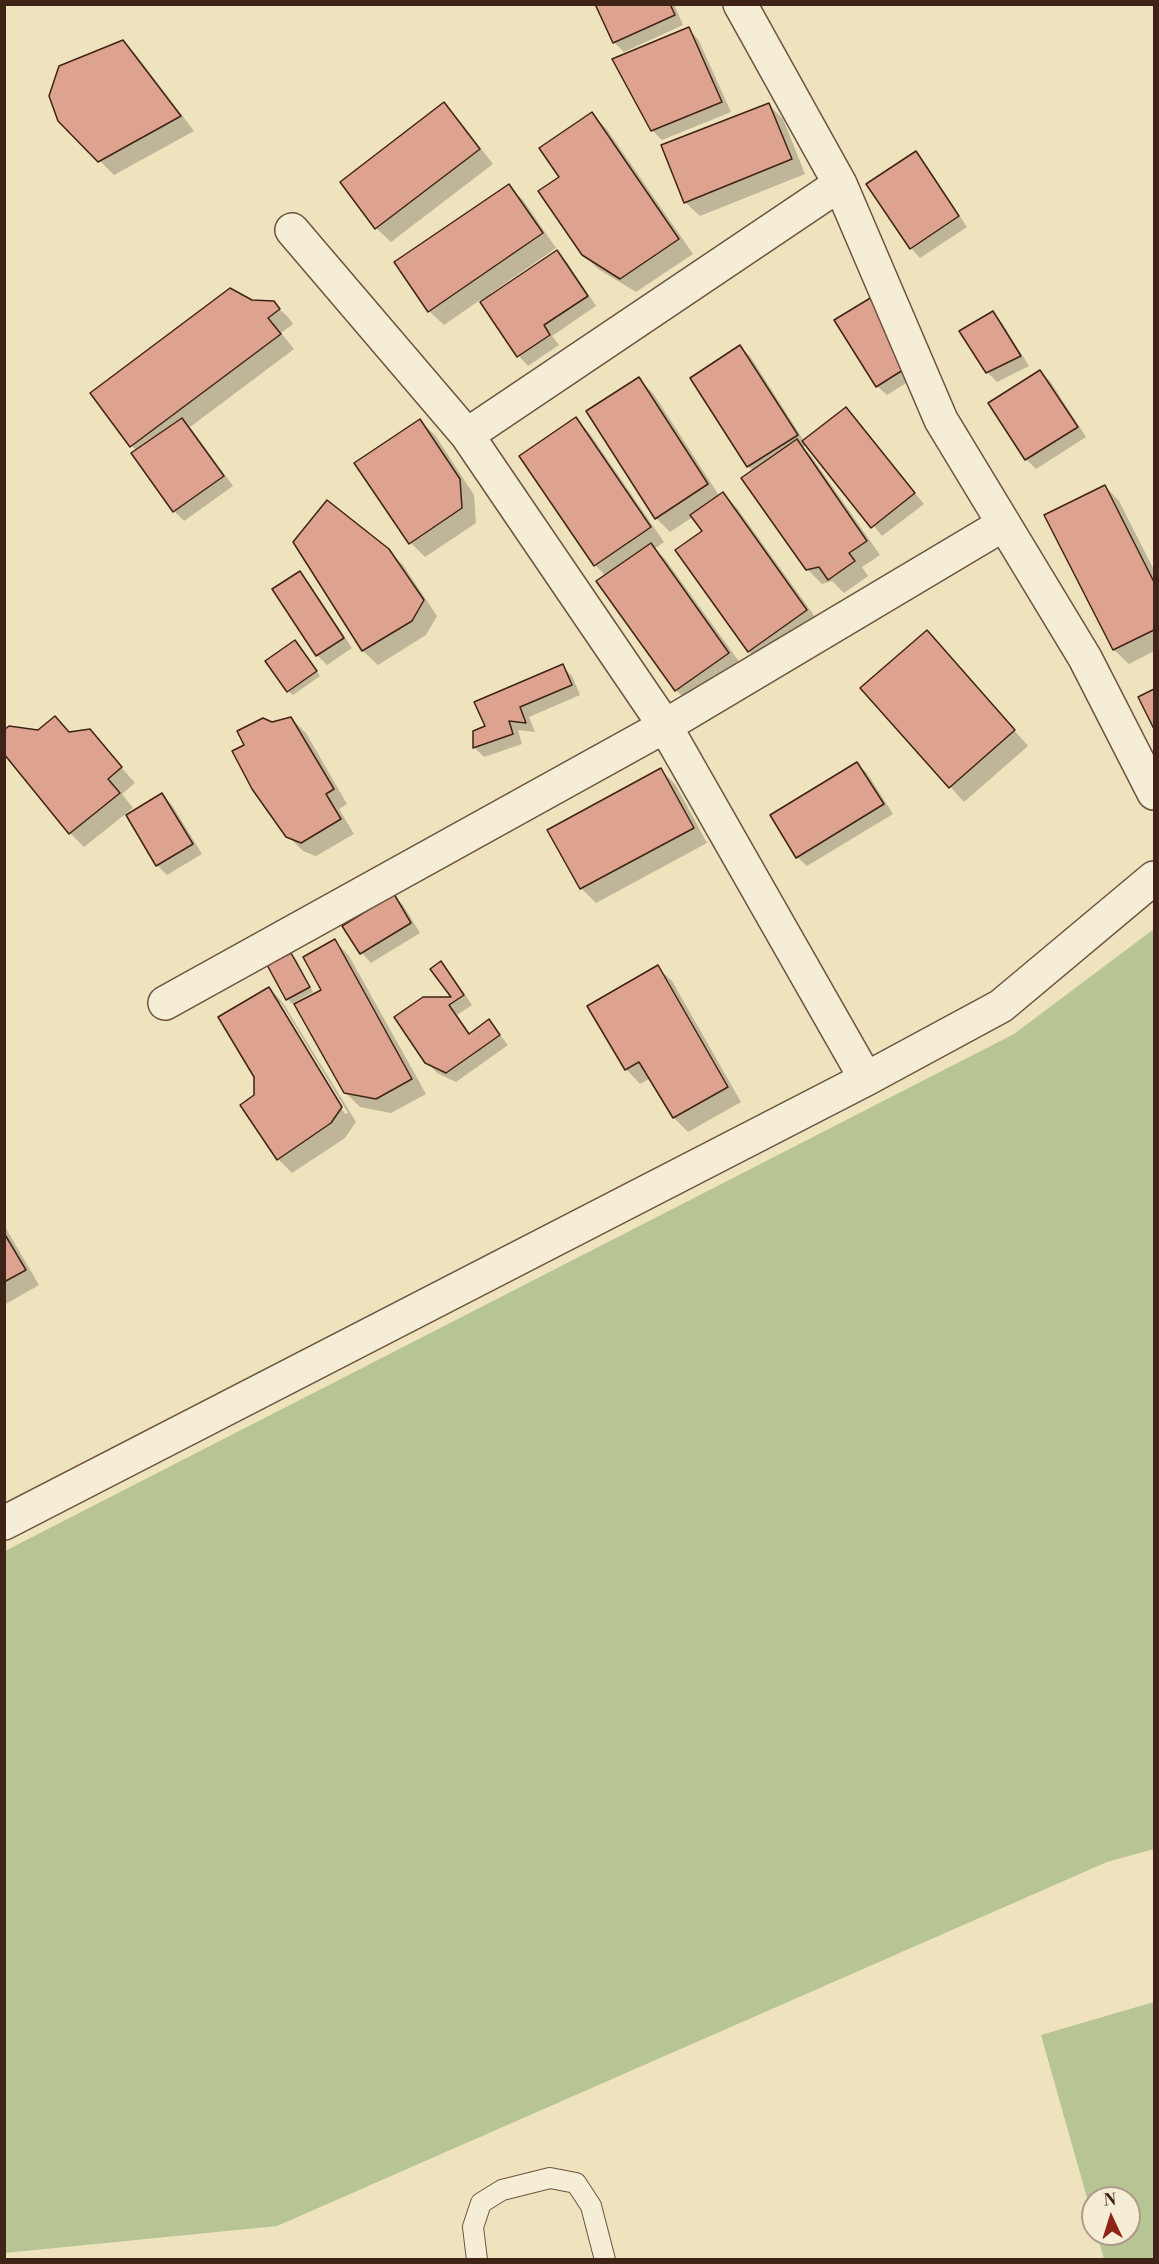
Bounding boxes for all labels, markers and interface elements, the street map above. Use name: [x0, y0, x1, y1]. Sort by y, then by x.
north arrow: [1081, 2186, 1141, 2246]
text: N: [1103, 2190, 1117, 2210]

